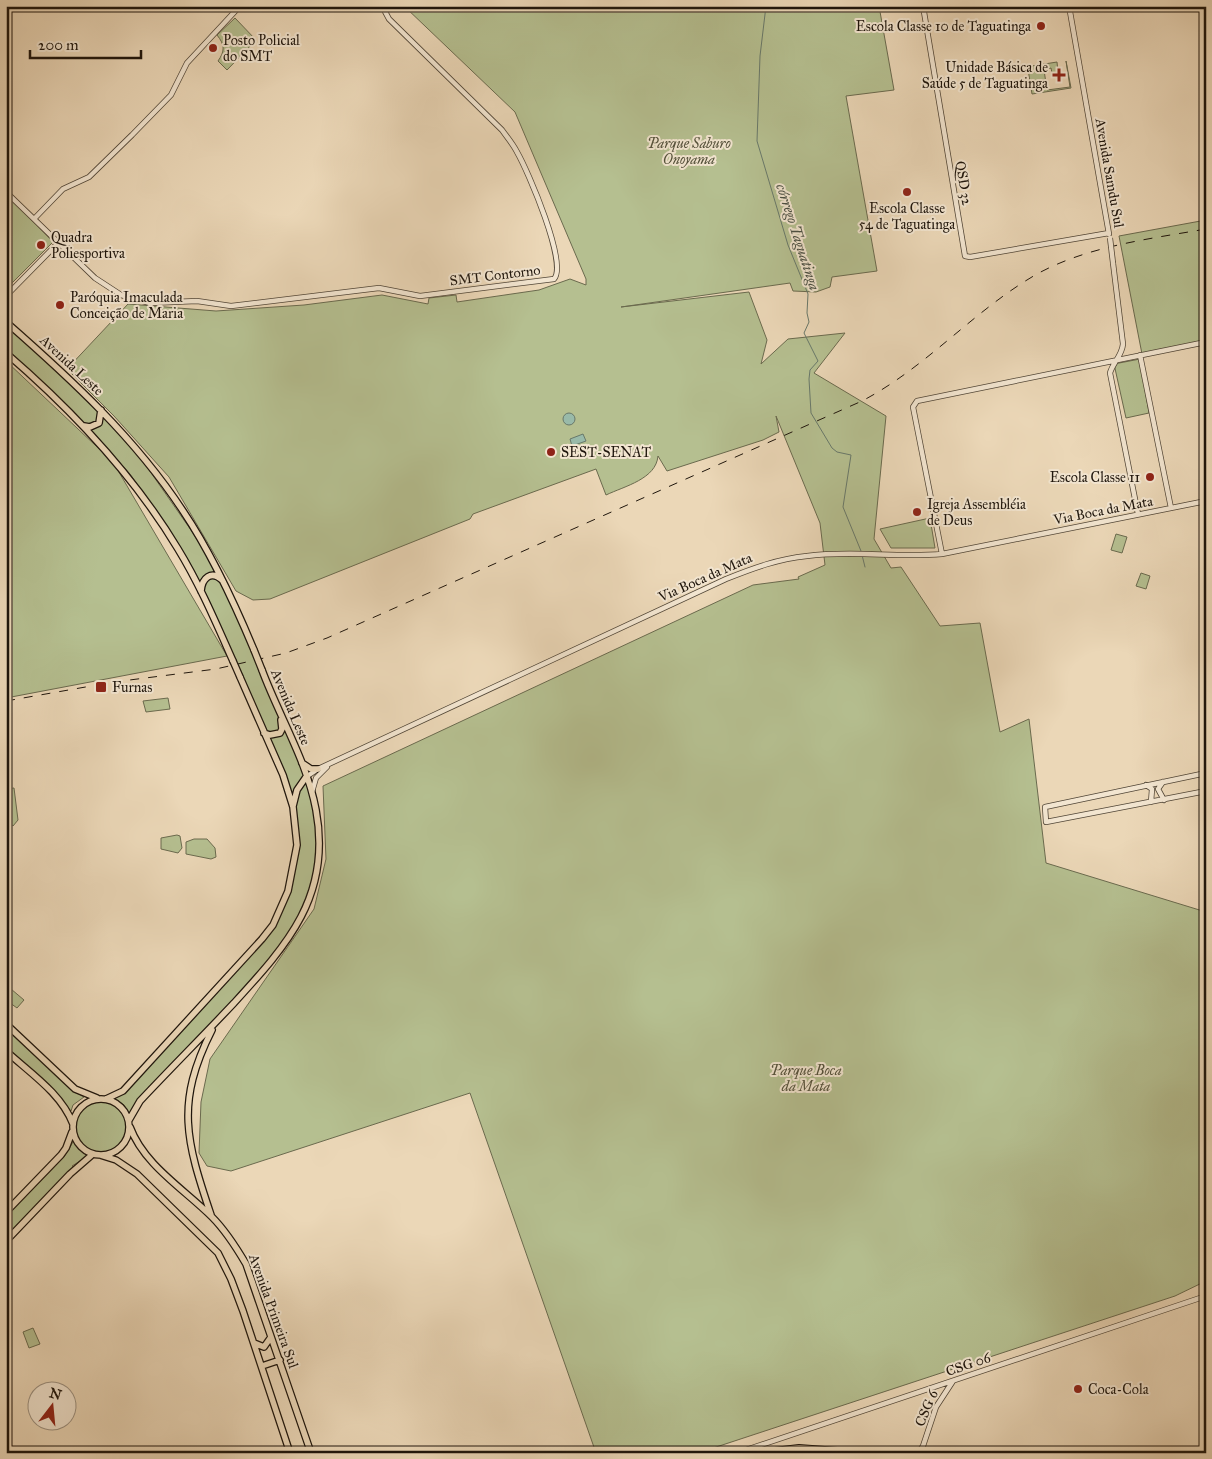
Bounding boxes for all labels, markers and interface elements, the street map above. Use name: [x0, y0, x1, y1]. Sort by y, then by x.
place label: Escola Classe 10 de Taguatinga: [856, 18, 1031, 35]
marker: Escola Classe 10 de Taguatinga: [1035, 20, 1047, 32]
scale bar: [30, 28, 141, 60]
place label: Posto Policial do SMT: [223, 32, 300, 65]
text: 200 m: [38, 36, 79, 54]
marker: Posto Policial do SMT: [207, 42, 219, 54]
place label: Unidade Básica de Saúde 5 de Taguatinga: [922, 59, 1048, 92]
marker: Unidade Básica de Saúde 5 de Taguatinga: [1052, 68, 1066, 82]
street label: Avenida Samdu Sul: [1091, 116, 1128, 229]
park label: Parque Saburo Onoyama: [647, 135, 731, 168]
street label: QSD 32: [952, 160, 975, 206]
water label: córrego Taguatinga: [772, 182, 824, 292]
marker: Escola Classe 54 de Taguatinga: [901, 186, 913, 198]
place label: Escola Classe 54 de Taguatinga: [859, 200, 955, 233]
place label: Quadra Poliesportiva: [51, 229, 125, 262]
marker: Quadra Poliesportiva: [35, 239, 47, 251]
street label: SMT Contorno: [449, 261, 541, 290]
place label: Paróquia Imaculada Conceição de Maria: [70, 289, 183, 322]
marker: Paróquia Imaculada Conceição de Maria: [54, 299, 66, 311]
street label: Avenida Leste: [36, 331, 107, 399]
place label: SEST-SENAT: [561, 444, 651, 461]
marker: SEST-SENAT: [545, 446, 557, 458]
place label: Escola Classe 11: [1050, 469, 1140, 486]
marker: Escola Classe 11: [1144, 471, 1156, 483]
street label: Via Boca da Mata: [1051, 493, 1154, 529]
place label: Igreja Assembléia de Deus: [927, 496, 1026, 529]
marker: Igreja Assembléia de Deus: [911, 506, 923, 518]
street label: Via Boca da Mata: [655, 549, 755, 606]
street label: Avenida Leste: [267, 666, 314, 748]
place label: Furnas: [112, 679, 152, 696]
marker: Furnas: [94, 680, 108, 694]
park label: Parque Boca da Mata: [770, 1062, 842, 1095]
street label: Avenida Primeira Sul: [245, 1251, 302, 1371]
street label: CSG 06: [944, 1349, 994, 1380]
place label: Coca-Cola: [1088, 1381, 1149, 1398]
north arrow: [28, 1382, 78, 1432]
marker: Coca-Cola: [1072, 1383, 1084, 1395]
text: N: [47, 1384, 64, 1404]
street label: CSG 6: [911, 1387, 942, 1429]

